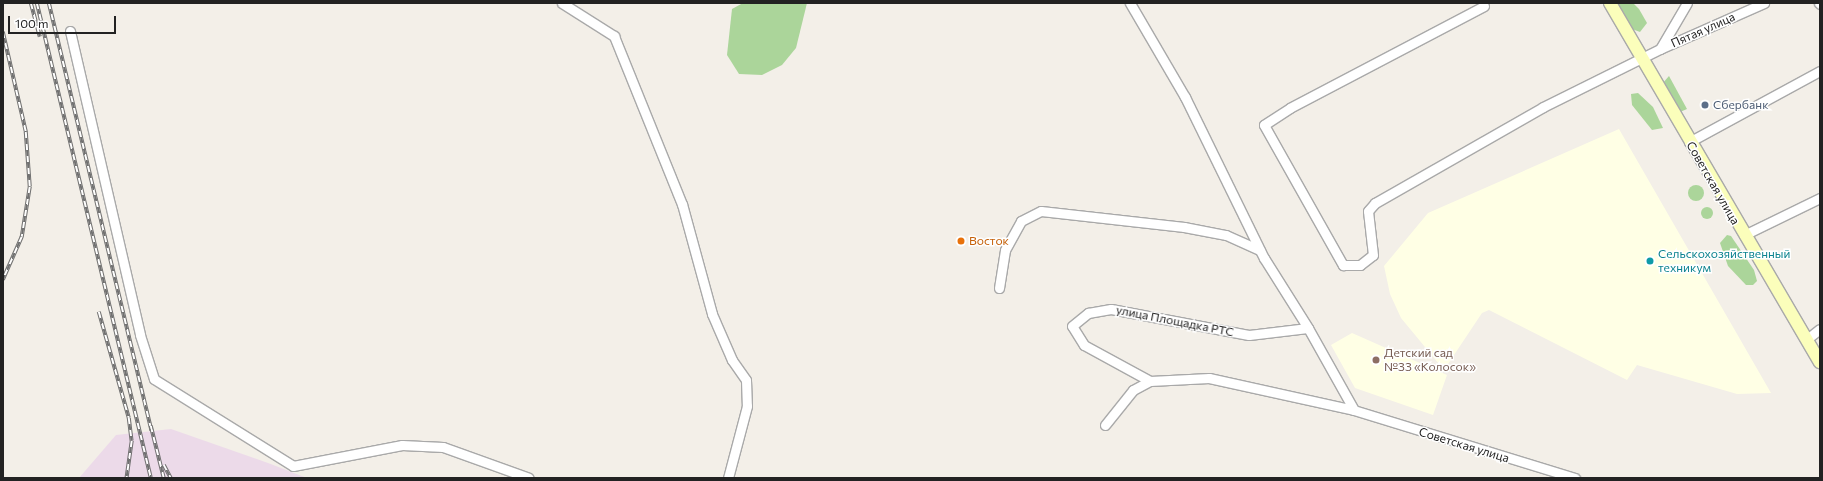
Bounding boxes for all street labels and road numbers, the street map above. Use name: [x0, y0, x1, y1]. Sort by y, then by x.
street label: Пятая улица: [1669, 9, 1737, 51]
street label: Советская улица: [1683, 139, 1743, 227]
street label: улица Площадка РТС: [1115, 303, 1235, 339]
street label: Советская улица: [1417, 424, 1511, 466]

